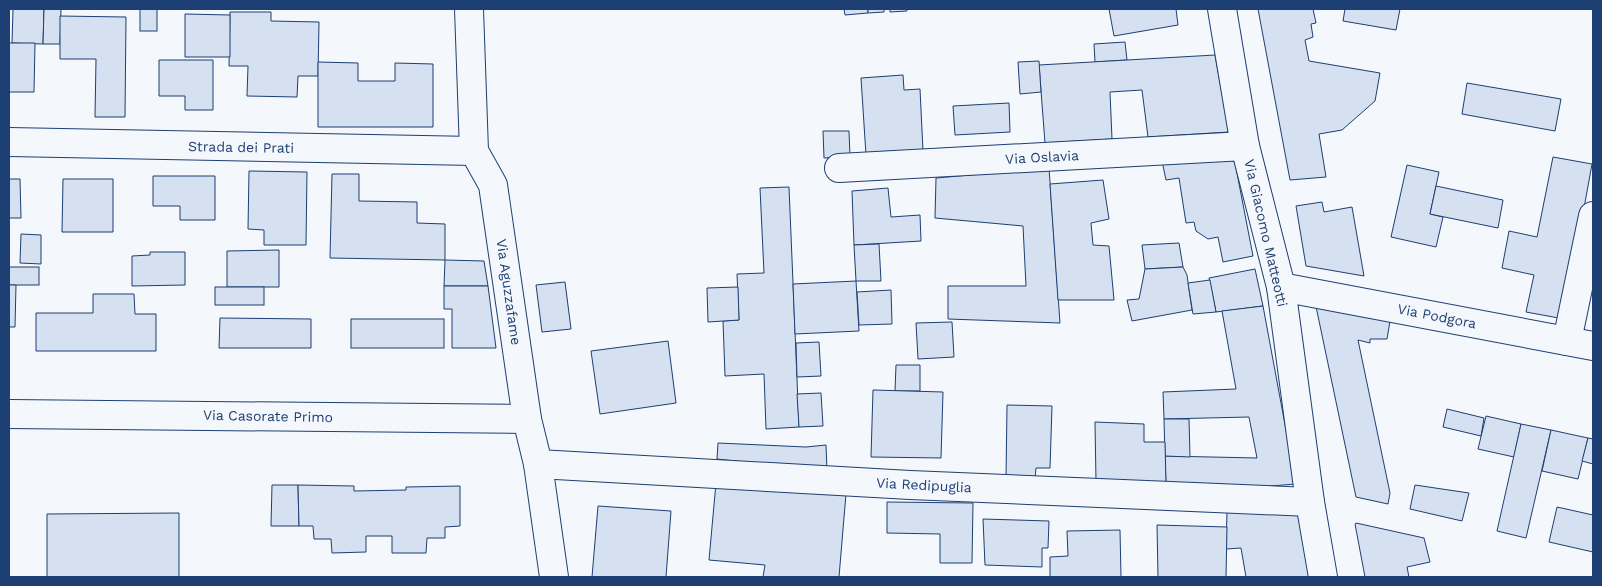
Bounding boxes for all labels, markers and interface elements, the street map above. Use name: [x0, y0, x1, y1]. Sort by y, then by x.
street label: Strada dei Prati: [188, 138, 294, 156]
street label: Via Oslavia: [1005, 147, 1079, 167]
street label: Via Giacomo Matteotti: [1241, 158, 1291, 308]
street label: Via Aguzzafame: [494, 238, 524, 346]
street label: Via Podgora: [1396, 301, 1478, 332]
street label: Via Casorate Primo: [203, 407, 333, 425]
street label: Via Redipuglia: [876, 475, 972, 495]

